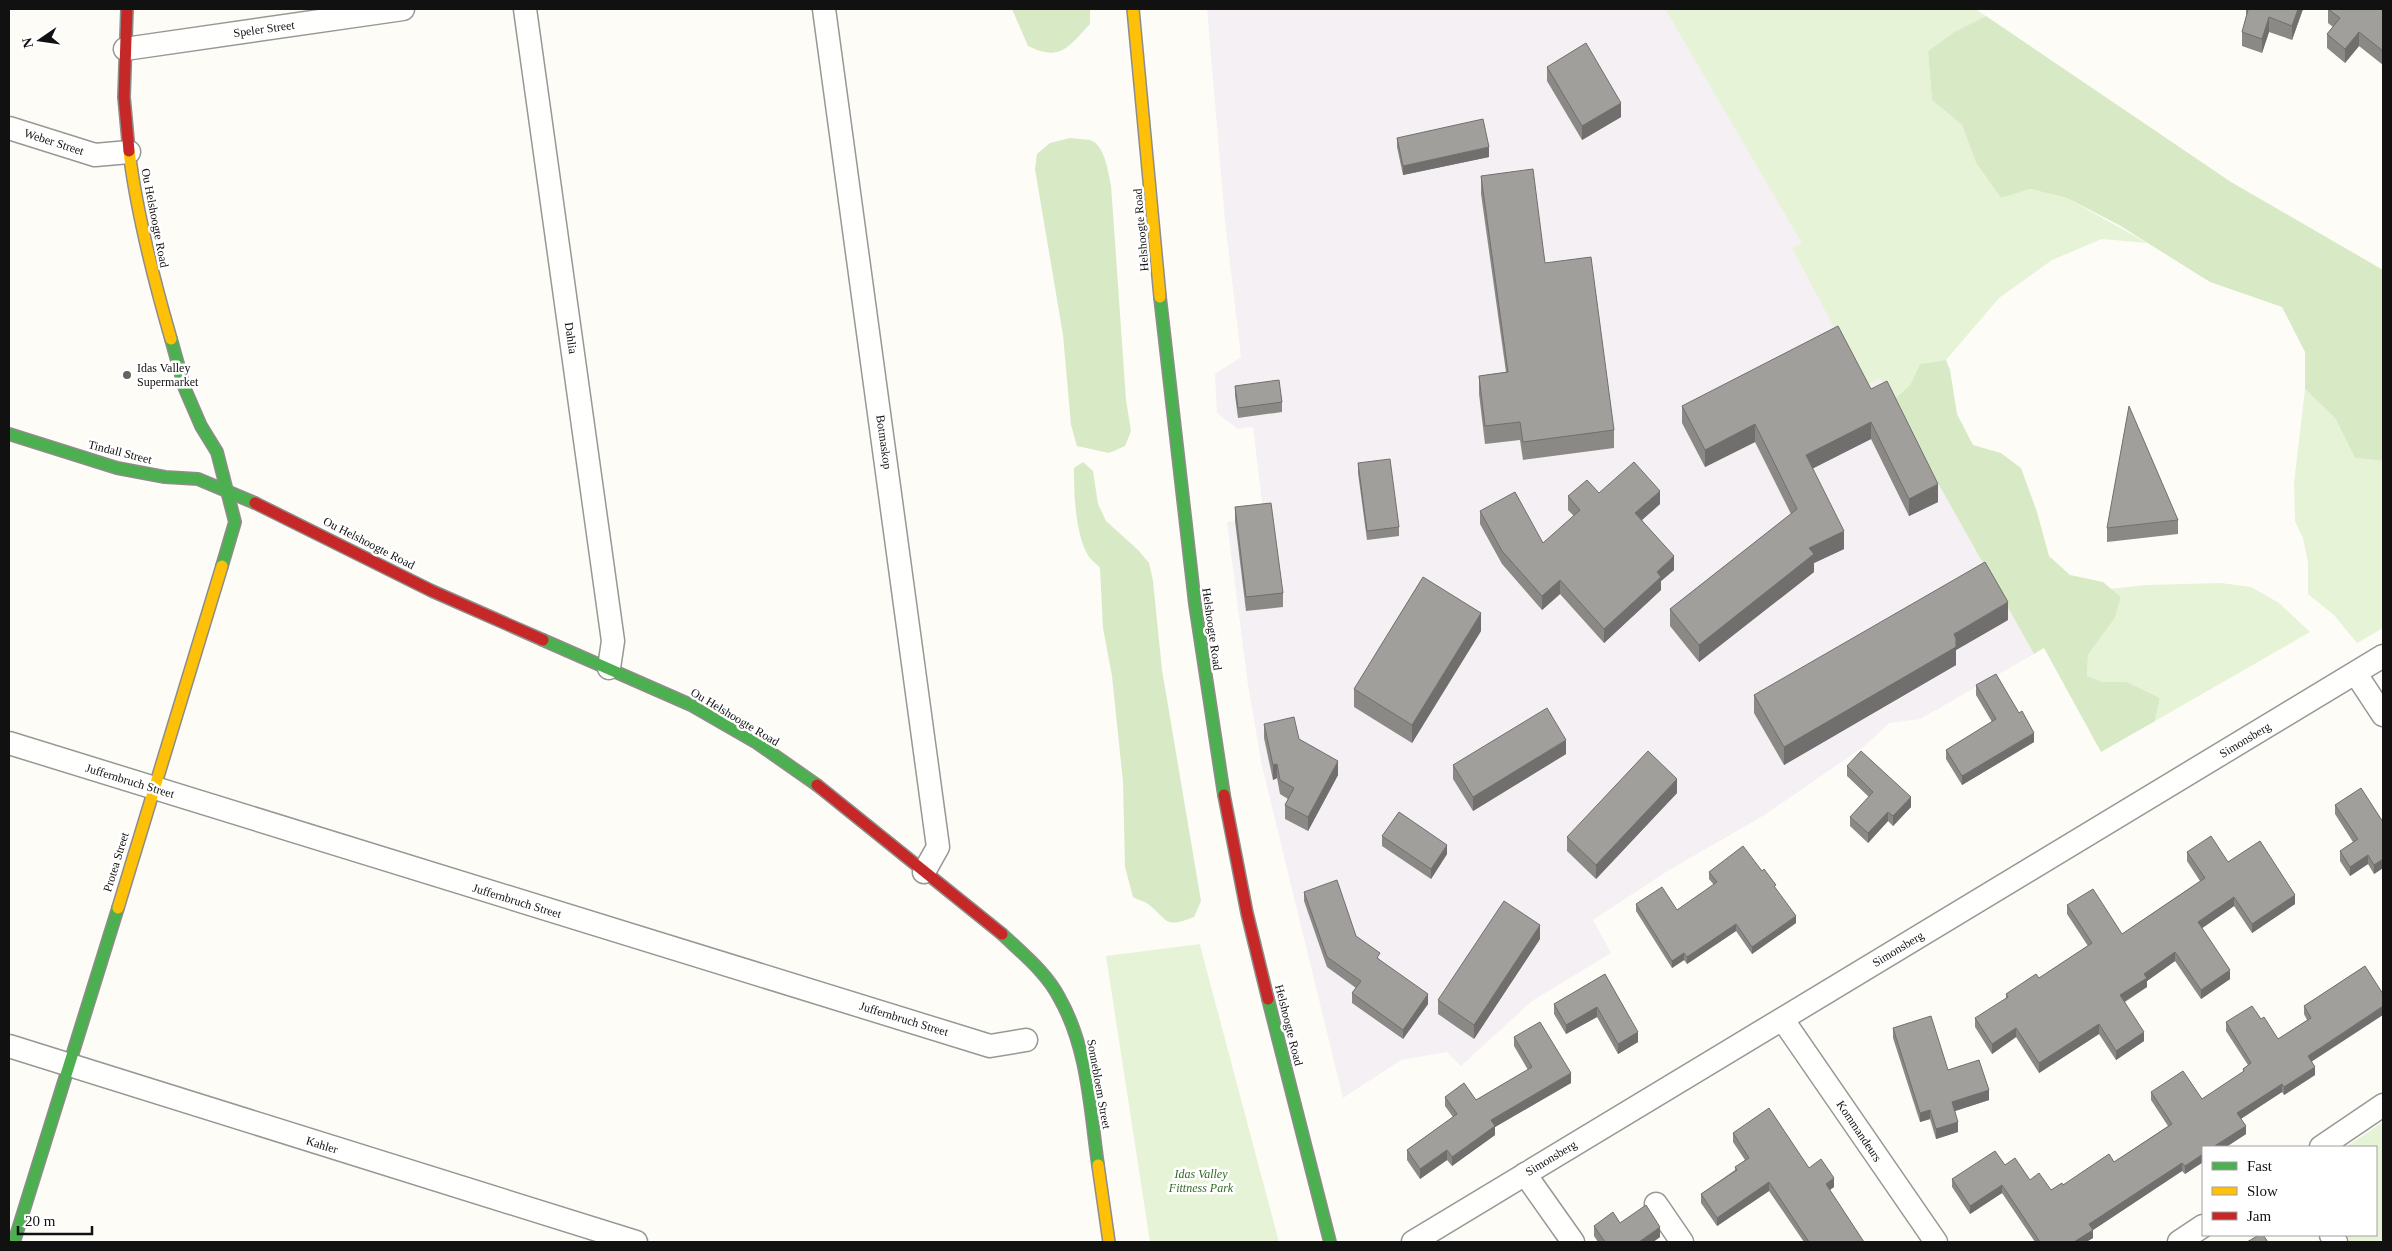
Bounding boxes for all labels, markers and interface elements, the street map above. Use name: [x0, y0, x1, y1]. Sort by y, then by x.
north arrow: [15, 15, 65, 65]
street label: Speler Street: [232, 18, 296, 40]
text: N: [19, 36, 36, 49]
street label: Weber Street: [22, 126, 86, 158]
street label: Ou Helshoogte Road: [139, 167, 171, 269]
street label: Helshoogte Road: [1130, 188, 1152, 272]
street label: Dahlia: [562, 321, 580, 355]
place label: Idas Valley Supermarket: [137, 361, 199, 389]
marker: Idas Valley Supermarket: [121, 369, 133, 381]
street label: Botmaskop: [873, 414, 895, 470]
street label: Tindall Street: [87, 437, 154, 467]
street label: Ou Helshoogte Road: [321, 514, 417, 572]
street label: Helshoogte Road: [1199, 587, 1225, 671]
street label: Ou Helshoogte Road: [688, 685, 782, 749]
street label: Simonsberg: [2217, 719, 2273, 761]
street label: Juffernbruch Street: [84, 761, 177, 801]
street label: Protea Street: [100, 830, 132, 894]
street label: Juffernbruch Street: [471, 881, 564, 921]
street label: Simonsberg: [1870, 928, 1926, 970]
street label: Helshoogte Road: [1272, 983, 1306, 1067]
street label: Juffernbruch Street: [858, 999, 951, 1039]
street label: Sonnebloem Street: [1084, 1038, 1114, 1131]
street label: Kommandeurs: [1833, 1098, 1885, 1164]
street label: Kahler: [304, 1134, 340, 1156]
street label: Simonsberg: [1523, 1137, 1579, 1179]
legend: [2202, 1146, 2377, 1236]
text: Fast: [2247, 1158, 2273, 1174]
park label: Idas Valley Fittness Park: [1168, 1167, 1234, 1195]
text: Slow: [2247, 1183, 2278, 1199]
scale bar: [18, 1204, 91, 1236]
text: Jam: [2247, 1208, 2271, 1224]
text: 20 m: [25, 1213, 56, 1229]

